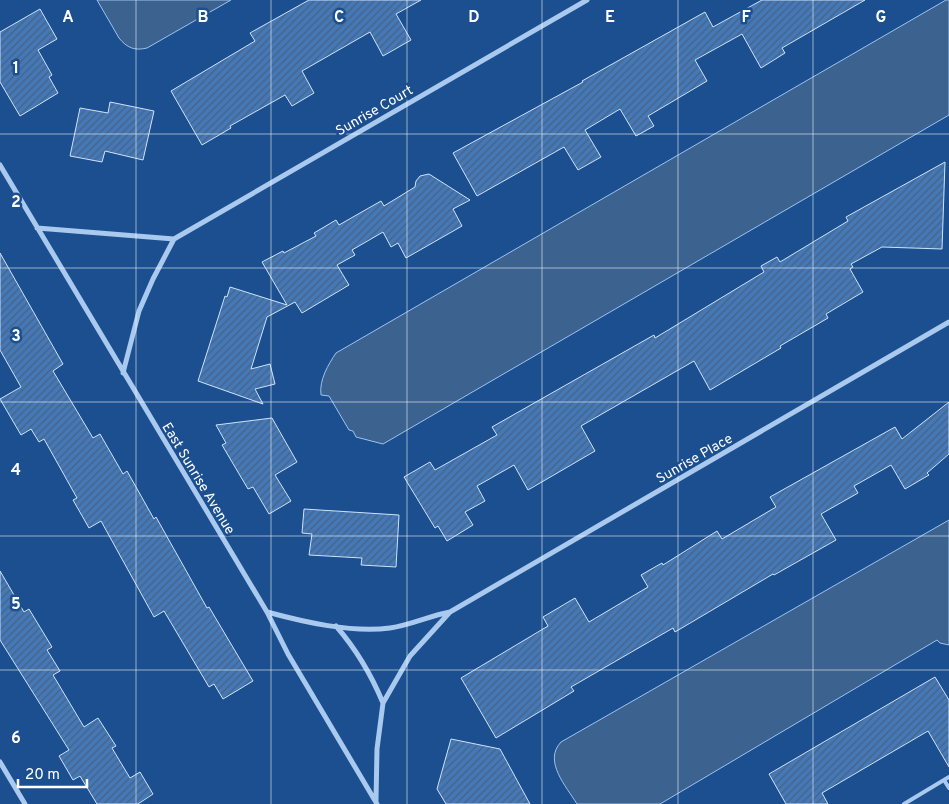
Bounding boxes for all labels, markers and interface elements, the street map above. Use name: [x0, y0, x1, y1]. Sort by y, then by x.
text: A: [62, 8, 74, 28]
text: B: [197, 8, 209, 28]
text: C: [334, 8, 344, 28]
text: D: [468, 8, 480, 28]
text: E: [605, 8, 615, 28]
text: F: [741, 8, 751, 28]
text: G: [876, 8, 886, 28]
text: 1: [13, 59, 19, 79]
street label: Sunrise Court: [333, 82, 416, 140]
text: 2: [11, 193, 21, 213]
text: 3: [11, 327, 21, 347]
street label: East Sunrise Avenue: [158, 420, 238, 538]
street label: Sunrise Place: [654, 431, 736, 488]
text: 4: [11, 461, 21, 481]
text: 5: [11, 595, 21, 615]
text: 6: [11, 729, 21, 749]
scale bar: [18, 756, 86, 788]
text: 20 m: [25, 766, 60, 785]

